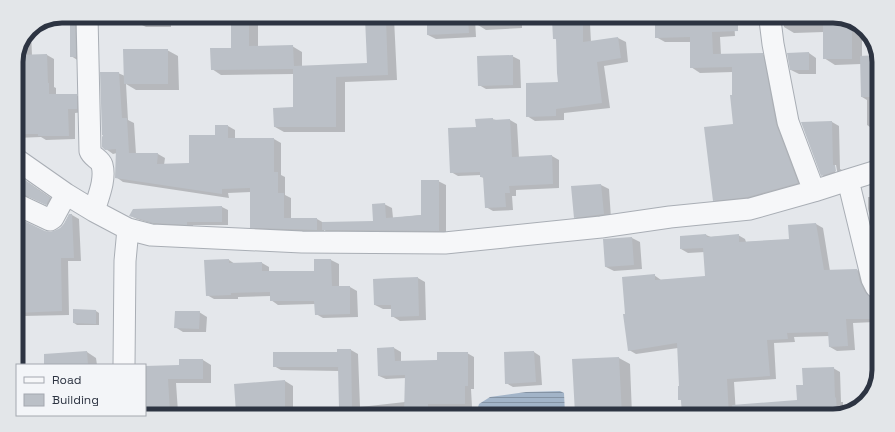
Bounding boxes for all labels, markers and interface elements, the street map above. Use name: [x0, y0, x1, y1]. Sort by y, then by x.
legend: [16, 364, 146, 416]
text: Road: [52, 372, 81, 388]
text: Building: [52, 392, 99, 408]

